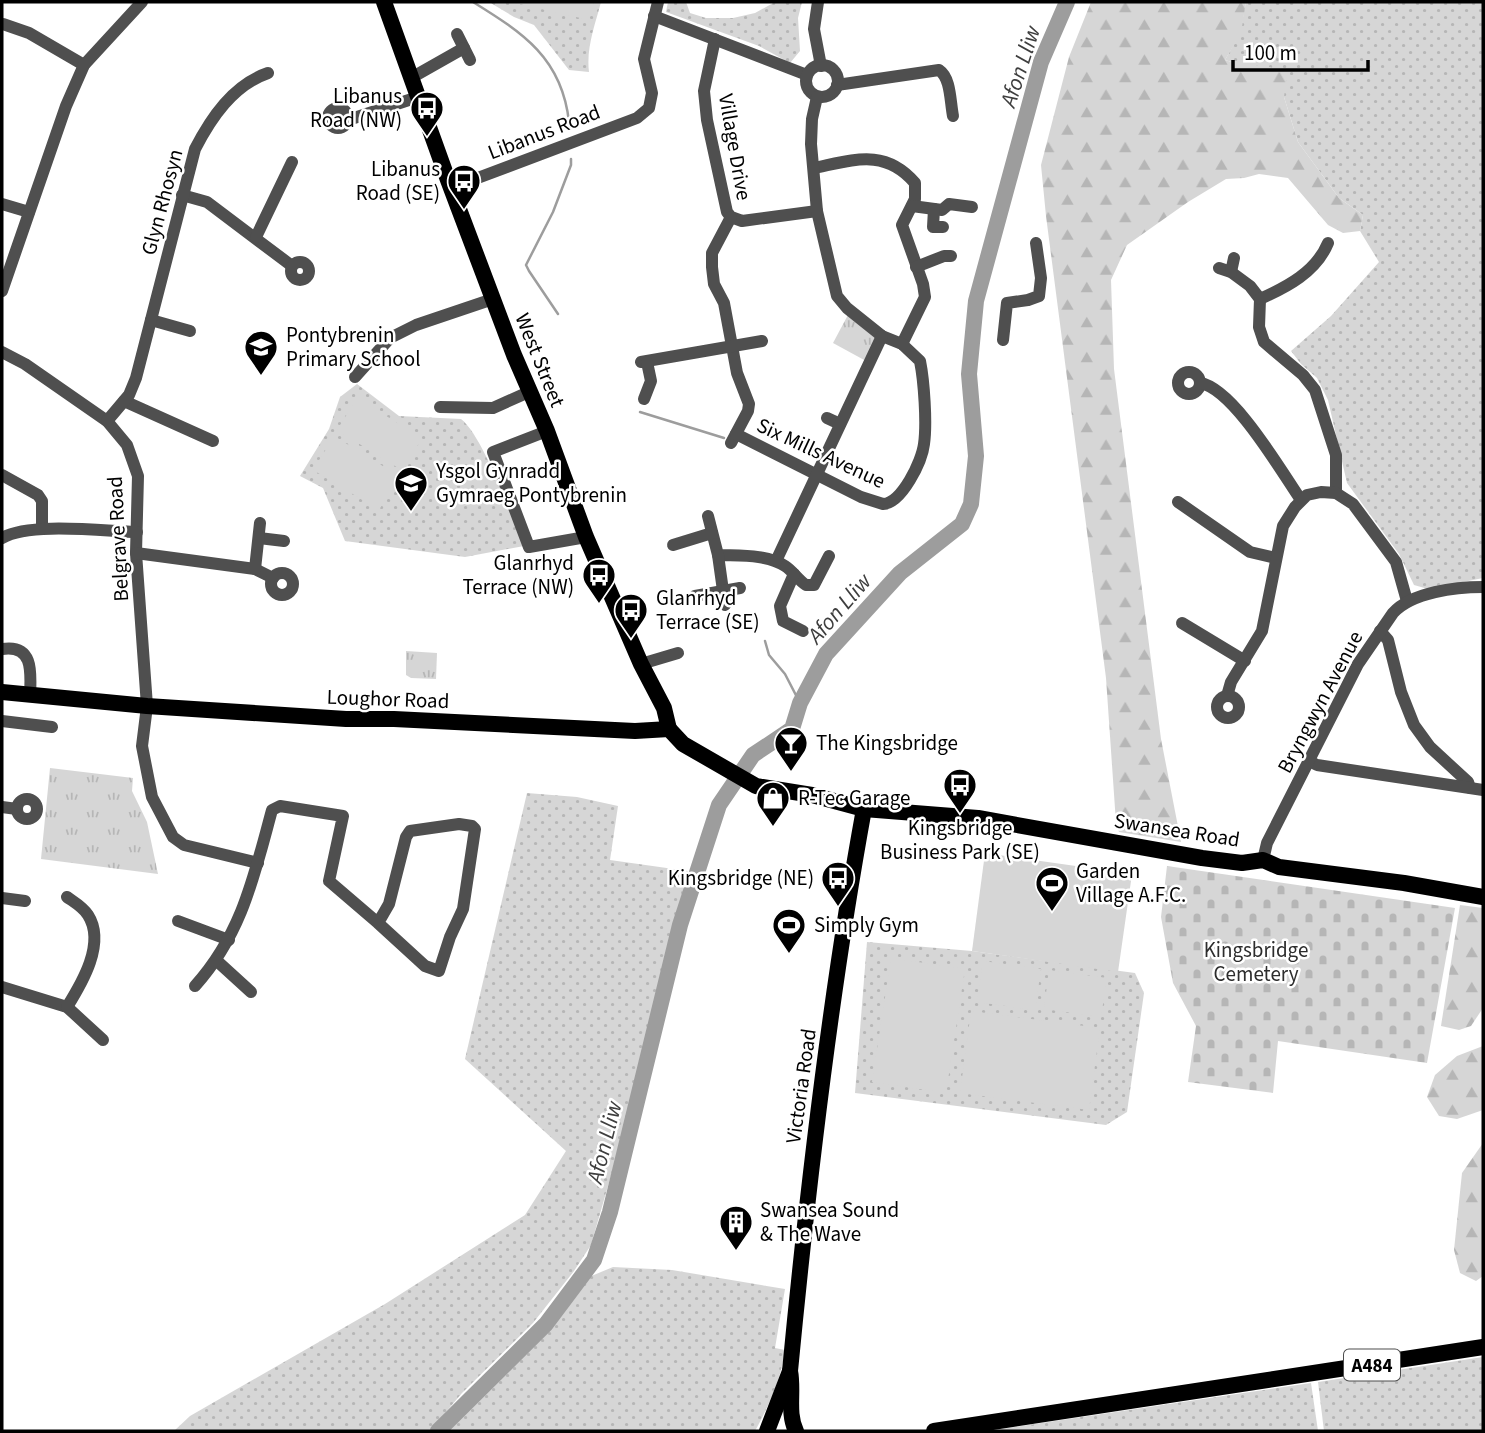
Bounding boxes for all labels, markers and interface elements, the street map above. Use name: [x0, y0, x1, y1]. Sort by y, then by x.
water label: Afon Lliw: [991, 20, 1049, 113]
scale bar: [1233, 28, 1368, 72]
text: 100 m: [1244, 38, 1297, 68]
place label: Libanus Road (NW): [310, 81, 402, 135]
bus stop icon: Libanus Road (NW): [408, 89, 446, 138]
street label: Village Drive: [711, 91, 759, 203]
street label: Libanus Road: [483, 97, 605, 167]
street label: Glyn Rhosyn: [133, 146, 191, 258]
place label: Libanus Road (SE): [356, 154, 440, 208]
bus stop icon: Libanus Road (SE): [445, 162, 483, 211]
street label: West Street: [508, 308, 572, 412]
place label: Pontybrenin Primary School: [286, 320, 421, 374]
school or university icon: Pontybrenin Primary School: [242, 328, 280, 377]
street label: Six Mills Avenue: [752, 410, 890, 496]
place label: Ysgol Gynradd Gymraeg Pontybrenin: [435, 456, 627, 510]
school or university icon: Ysgol Gynradd Gymraeg Pontybrenin: [392, 464, 430, 513]
street label: Belgrave Road: [100, 476, 136, 602]
place label: Glanrhyd Terrace (NW): [462, 548, 574, 602]
bus stop icon: Glanrhyd Terrace (NW): [580, 556, 618, 605]
water label: Afon Lliw: [798, 565, 880, 652]
place label: Glanrhyd Terrace (SE): [656, 583, 760, 637]
bus stop icon: Glanrhyd Terrace (SE): [612, 591, 650, 640]
street label: Bryngwyn Avenue: [1270, 626, 1370, 778]
street label: Loughor Road: [326, 682, 450, 716]
bar icon: The Kingsbridge: [772, 724, 810, 773]
place label: The Kingsbridge: [816, 728, 958, 758]
bus stop icon: Kingsbridge Business Park (SE): [941, 766, 979, 815]
shop icon: R-Tec Garage: [754, 779, 792, 828]
place label: R-Tec Garage: [798, 783, 911, 813]
street label: Swansea Road: [1112, 805, 1242, 855]
place label: Kingsbridge Business Park (SE): [880, 813, 1040, 867]
place label: Garden Village A.F.C.: [1076, 856, 1186, 910]
bus stop icon: Kingsbridge (NE): [819, 859, 857, 908]
place label: Kingsbridge (NE): [668, 863, 814, 893]
sports icon: Garden Village A.F.C.: [1033, 864, 1071, 913]
sports icon: Simply Gym: [770, 906, 808, 955]
place label: Simply Gym: [814, 910, 919, 940]
park label: Kingsbridge Cemetery: [1204, 935, 1308, 989]
street label: Victoria Road: [778, 1027, 824, 1145]
water label: Afon Lliw: [578, 1097, 631, 1189]
place label: Swansea Sound & The Wave: [760, 1195, 899, 1249]
building icon: Swansea Sound & The Wave: [717, 1203, 755, 1252]
road number: A484: [1344, 1350, 1400, 1380]

